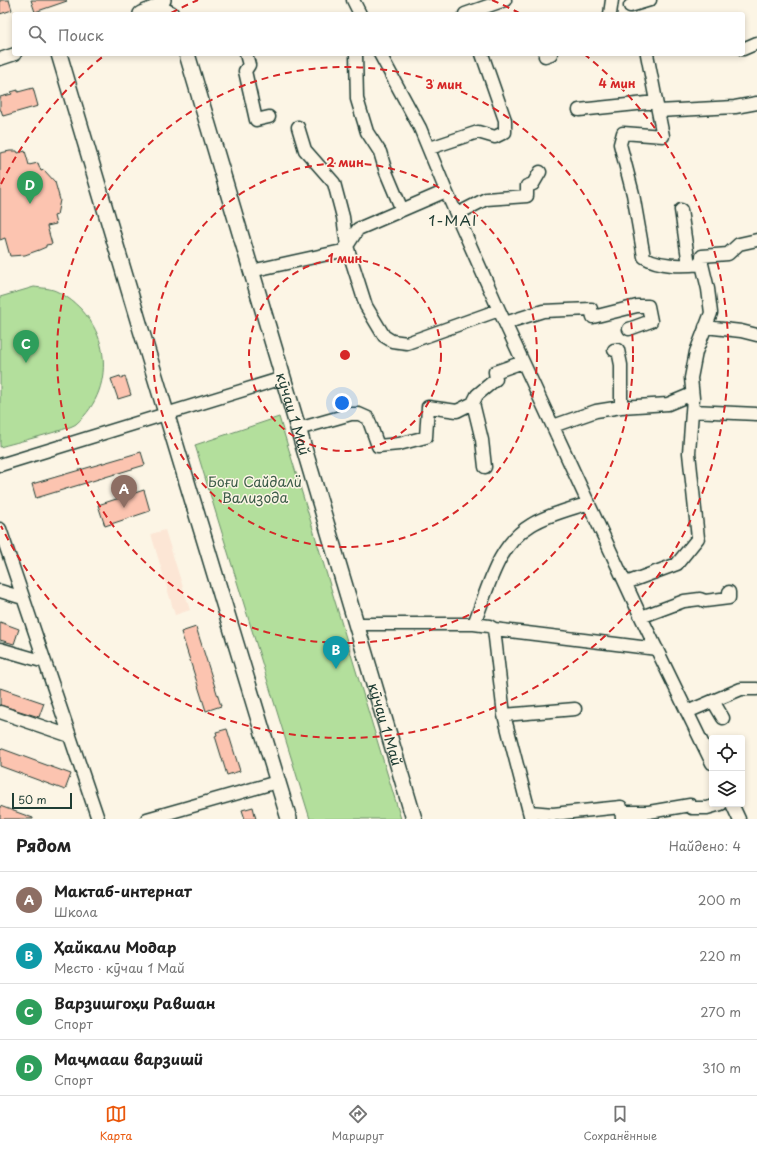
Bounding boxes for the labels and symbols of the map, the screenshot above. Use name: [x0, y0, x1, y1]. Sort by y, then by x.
text: 4 мин: [598, 74, 636, 92]
text: 3 мин: [426, 75, 463, 93]
text: 2 мин: [326, 153, 364, 171]
pin: D: [17, 171, 43, 204]
district label: 1-MAI: [428, 208, 478, 231]
text: 1 мин: [328, 249, 363, 267]
pin: C: [13, 330, 39, 363]
centre of rings: [338, 348, 352, 362]
street label: кӯчаи 1 Май: [271, 370, 316, 457]
your location: [332, 393, 352, 413]
park label: Боғи Сайдалӣ Вализода: [208, 471, 302, 508]
pin: A: [111, 475, 137, 508]
pin: B: [323, 636, 349, 669]
street label: кӯчаи 1 Май: [364, 680, 408, 768]
scale bar: [12, 791, 72, 810]

